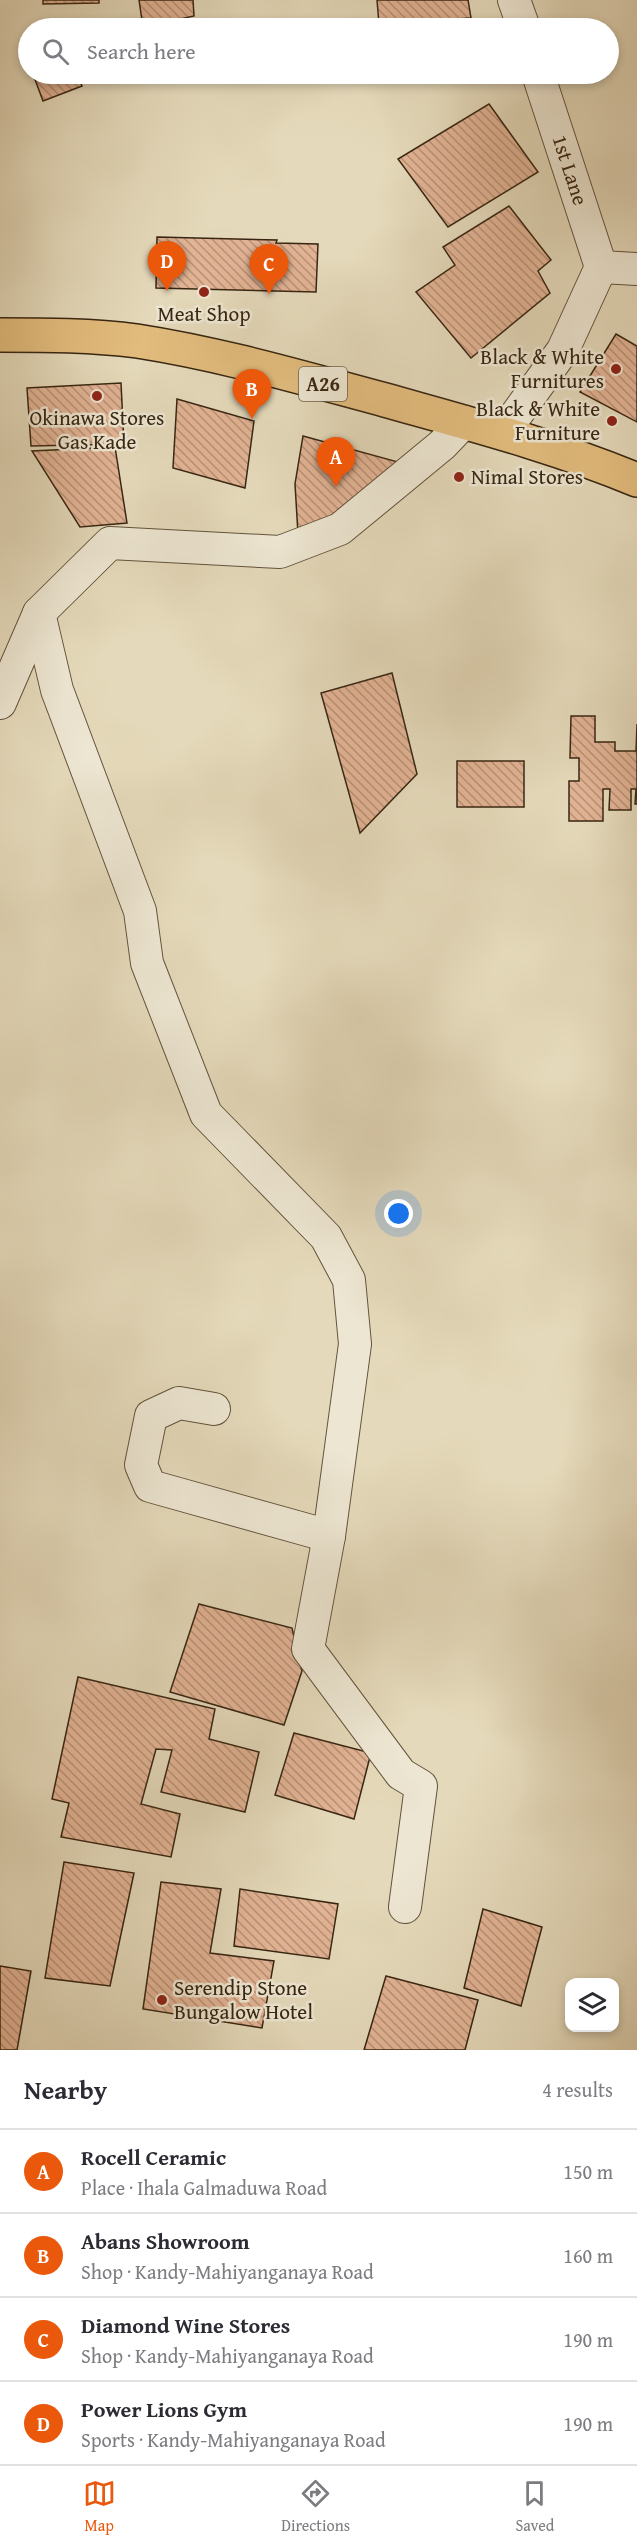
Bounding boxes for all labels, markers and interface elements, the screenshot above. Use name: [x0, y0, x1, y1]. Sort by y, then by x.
search box: [18, 18, 619, 84]
icon: search: [39, 35, 72, 68]
text: Search here: [87, 35, 196, 67]
street label: 1st Lane: [545, 131, 596, 209]
pin: D: [148, 242, 186, 291]
pin: C: [250, 244, 288, 294]
marker: Meat Shop: [197, 285, 211, 299]
place label: Meat Shop: [157, 298, 251, 329]
place label: Black & White Furnitures: [480, 341, 604, 396]
marker: Black & White Furnitures: [609, 362, 623, 376]
road number: A26: [299, 367, 347, 401]
pin: B: [232, 370, 272, 419]
marker: Okinawa Stores Gas Kade: [90, 389, 104, 403]
place label: Black & White Furniture: [476, 393, 600, 448]
place label: Okinawa Stores Gas Kade: [30, 402, 164, 457]
marker: Black & White Furniture: [605, 414, 619, 428]
pin: A: [316, 438, 356, 487]
place label: Nimal Stores: [471, 461, 583, 492]
marker: Nimal Stores: [452, 470, 466, 484]
your location: [384, 1199, 413, 1228]
place label: Serendip Stone Bungalow Hotel: [174, 1972, 313, 2027]
map controls: [565, 1978, 619, 2032]
button: layers: [565, 1978, 619, 2032]
marker: Serendip Stone Bungalow Hotel: [155, 1993, 169, 2007]
text: Nearby: [24, 2070, 107, 2109]
text: 4 results: [542, 2075, 613, 2104]
text: Rocell Ceramic: [81, 2141, 226, 2173]
text: A: [37, 2157, 50, 2186]
text: 150 m: [563, 2157, 613, 2186]
text: Place · Ihala Galmaduwa Road: [81, 2173, 327, 2202]
text: Abans Showroom: [81, 2225, 250, 2257]
text: B: [37, 2241, 50, 2270]
text: 160 m: [563, 2241, 613, 2270]
text: Shop · Kandy-Mahiyanganaya Road: [81, 2257, 374, 2286]
text: Diamond Wine Stores: [81, 2309, 290, 2341]
text: C: [38, 2325, 49, 2354]
text: 190 m: [563, 2325, 613, 2354]
text: Shop · Kandy-Mahiyanganaya Road: [81, 2341, 374, 2370]
text: Power Lions Gym: [81, 2393, 247, 2425]
text: D: [37, 2409, 50, 2438]
text: 190 m: [563, 2409, 613, 2438]
text: Sports · Kandy-Mahiyanganaya Road: [81, 2425, 386, 2454]
tab: Map: [83, 2477, 116, 2537]
tab: Directions: [281, 2477, 350, 2537]
tab: Saved: [515, 2477, 554, 2537]

